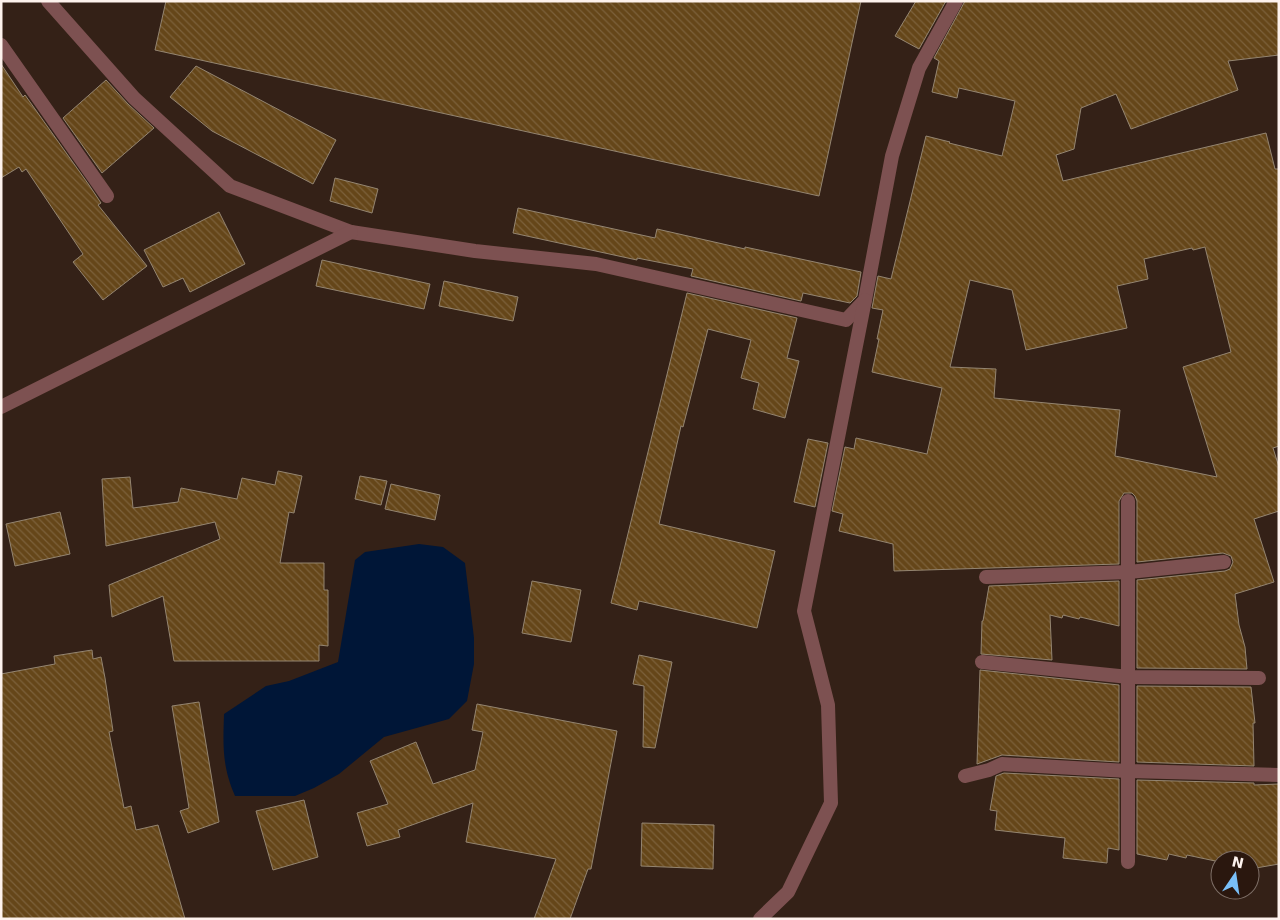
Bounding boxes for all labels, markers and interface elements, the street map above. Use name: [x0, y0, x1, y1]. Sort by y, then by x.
north arrow: [1210, 850, 1260, 900]
text: N: [1230, 853, 1245, 871]

